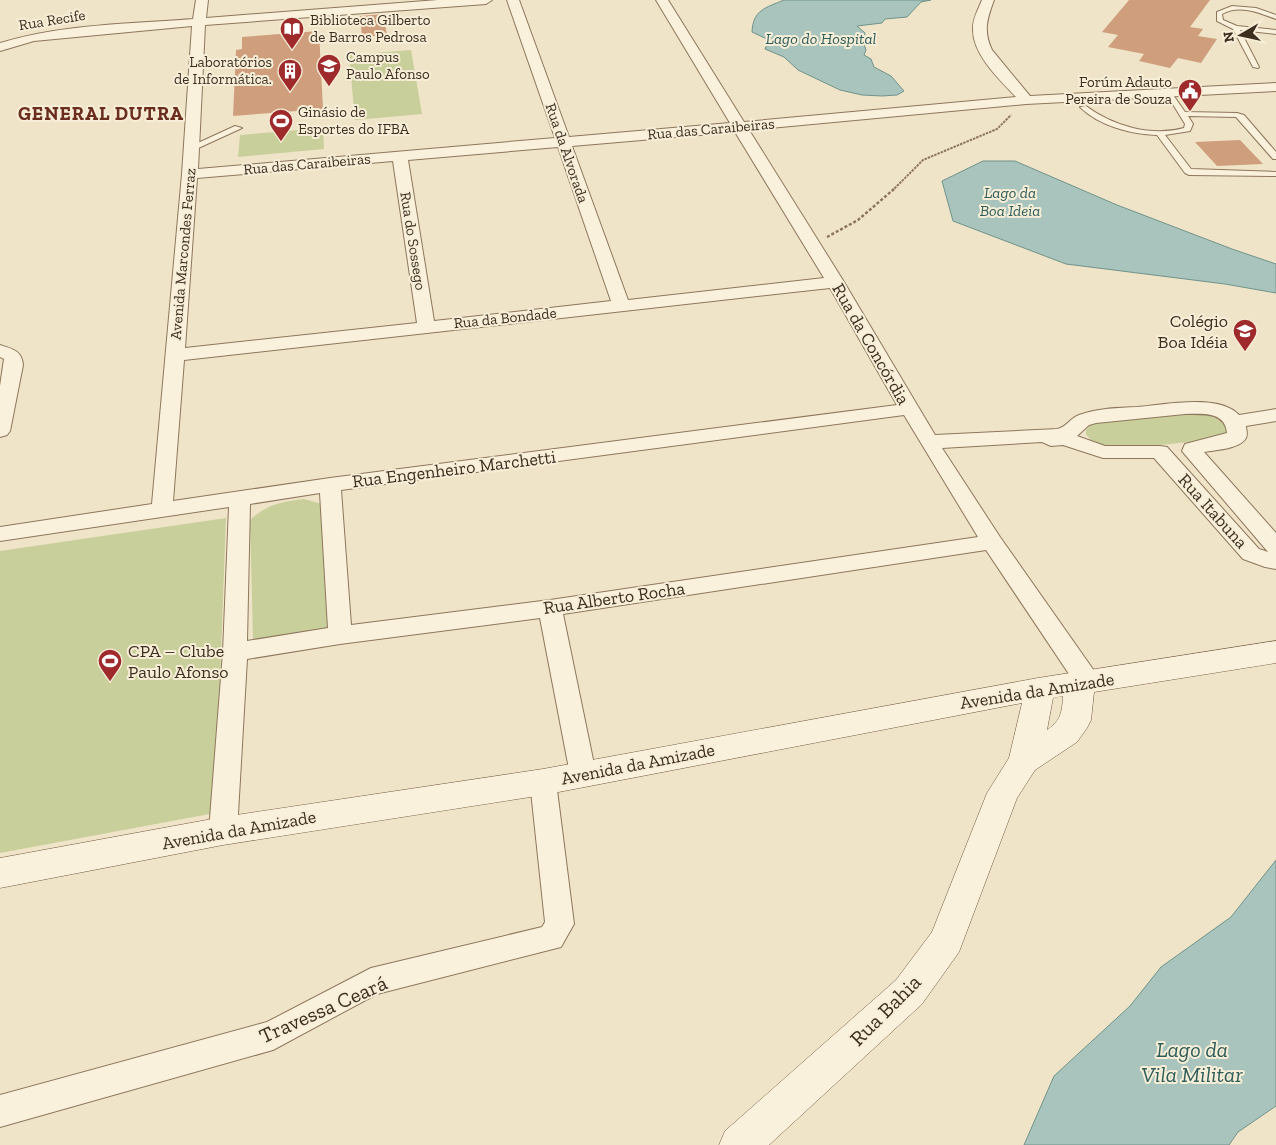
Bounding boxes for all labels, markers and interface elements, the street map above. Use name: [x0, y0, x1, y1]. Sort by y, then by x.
street label: Rua Recife: [17, 6, 87, 34]
north arrow: [1216, 10, 1266, 60]
place label: Biblioteca Gilberto de Barros Pedrosa: [310, 11, 431, 46]
library icon: Biblioteca Gilberto de Barros Pedrosa: [279, 16, 305, 50]
water label: Lago do Hospital: [766, 29, 877, 48]
text: N: [1219, 30, 1238, 44]
place label: Campus Paulo Afonso: [346, 48, 430, 83]
place label: Laboratórios de Informática.: [174, 53, 272, 88]
school or university icon: Campus Paulo Afonso: [316, 53, 342, 87]
building icon: Laboratórios de Informática.: [277, 58, 303, 92]
place label: Forúm Adauto Pereira de Souza: [1065, 73, 1172, 108]
public building icon: Forúm Adauto Pereira de Souza: [1177, 78, 1203, 112]
street label: Rua da Alvorada: [541, 101, 593, 205]
district label: GENERAL DUTRA: [18, 102, 184, 125]
place label: Ginásio de Esportes do IFBA: [298, 103, 410, 138]
sports icon: Ginásio de Esportes do IFBA: [268, 108, 294, 142]
street label: Rua das Caraibeiras: [647, 114, 775, 144]
street label: Rua das Caraibeiras: [243, 149, 371, 179]
street label: Avenida Marcondes Ferraz: [167, 167, 199, 341]
water label: Lago da Boa Ideia: [980, 183, 1040, 220]
street label: Rua do Sossego: [396, 190, 430, 292]
street label: Rua da Concórdia: [827, 279, 915, 409]
street label: Rua da Bondade: [453, 304, 557, 332]
place label: Colégio Boa Idéia: [1158, 310, 1228, 353]
school or university icon: Colégio Boa Idéia: [1232, 318, 1258, 352]
street label: Rua Engenheiro Marchetti: [351, 446, 557, 492]
street label: Rua Itabuna: [1174, 469, 1253, 553]
street label: Rua Alberto Rocha: [542, 577, 687, 619]
place label: CPA – Clube Paulo Afonso: [128, 640, 229, 683]
sports icon: CPA – Clube Paulo Afonso: [97, 648, 123, 682]
street label: Avenida da Amizade: [958, 668, 1116, 714]
street label: Avenida da Amizade: [559, 738, 717, 790]
street label: Avenida da Amizade: [160, 806, 318, 854]
street label: Rua Bahia: [844, 969, 926, 1051]
street label: Travessa Ceará: [255, 970, 391, 1048]
water label: Lago da Vila Militar: [1141, 1036, 1243, 1088]

